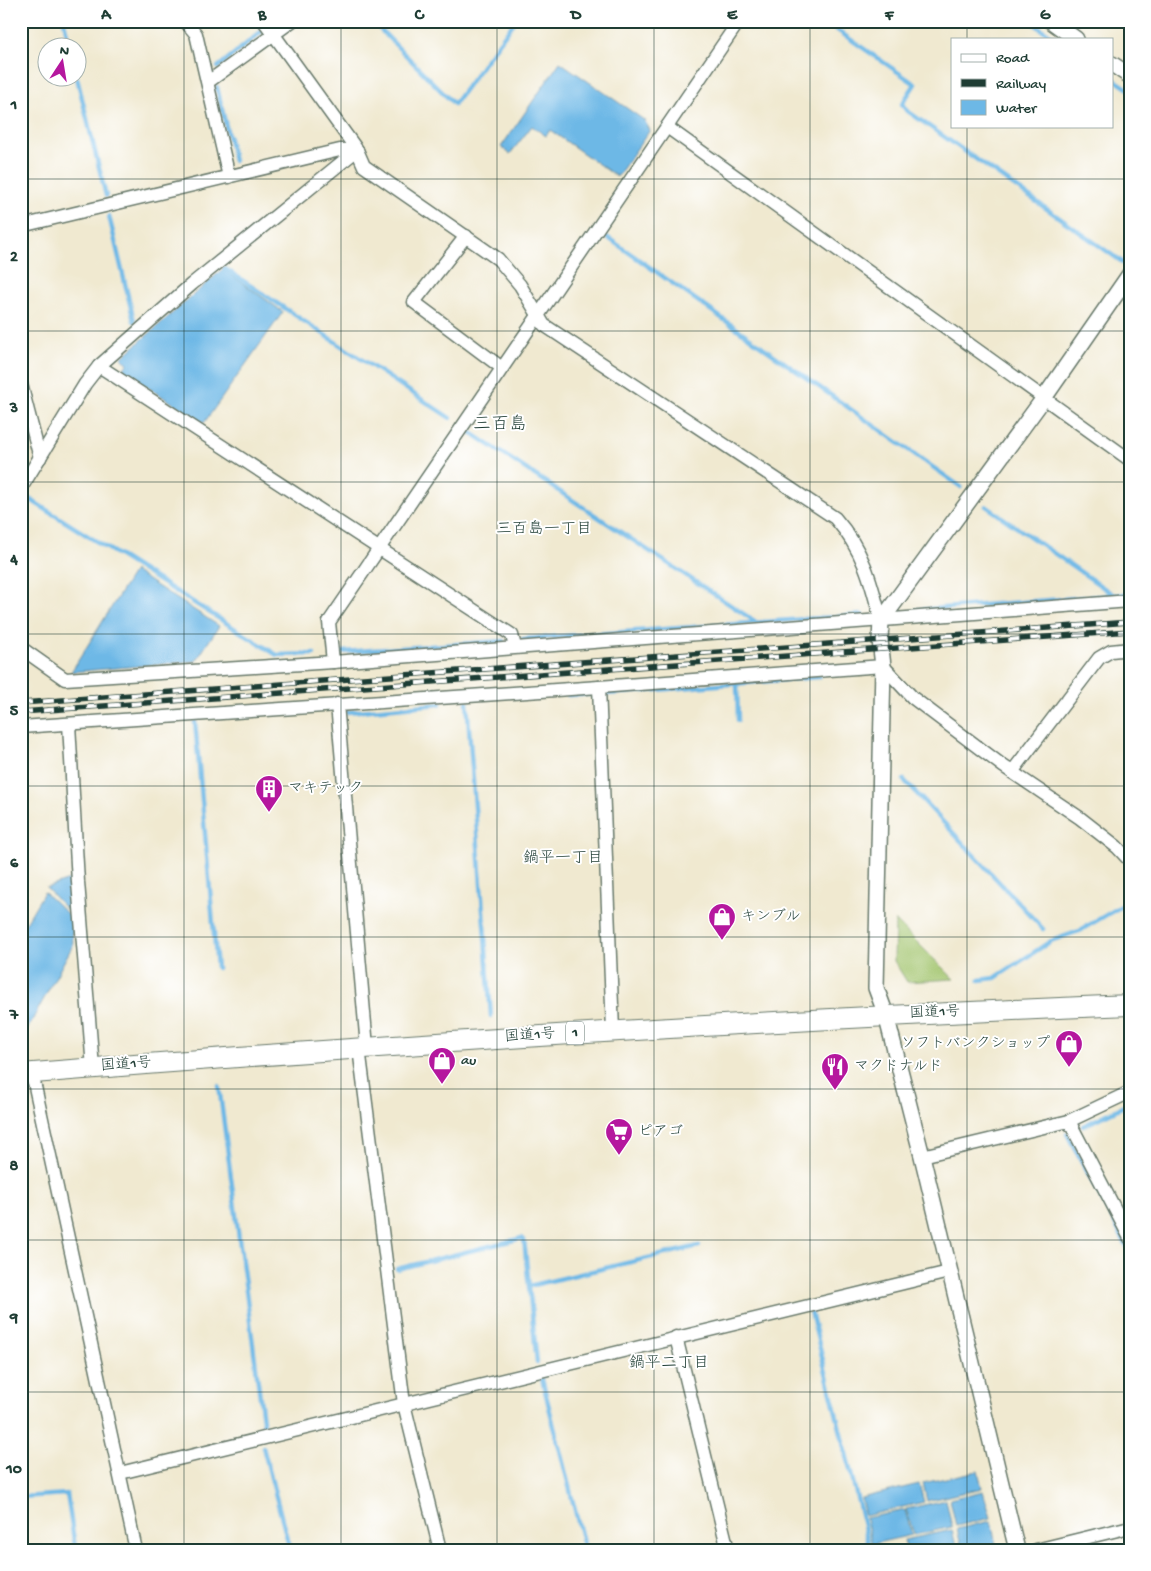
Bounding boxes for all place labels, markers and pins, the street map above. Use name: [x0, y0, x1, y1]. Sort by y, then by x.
building icon: マキテック: [254, 774, 284, 813]
place label: マキテック: [288, 780, 363, 798]
shop icon: キンブル: [707, 902, 737, 941]
place label: キンブル: [741, 908, 800, 926]
shop icon: ソフトバンクショップ: [1054, 1029, 1084, 1068]
place label: ソフトバンクショップ: [901, 1035, 1050, 1053]
shop icon: au: [427, 1046, 457, 1085]
place label: au: [461, 1052, 476, 1070]
restaurant icon: マクドナルド: [820, 1052, 850, 1091]
place label: マクドナルド: [854, 1058, 943, 1076]
supermarket icon: ピアゴ: [604, 1117, 634, 1156]
place label: ピアゴ: [638, 1123, 683, 1141]

